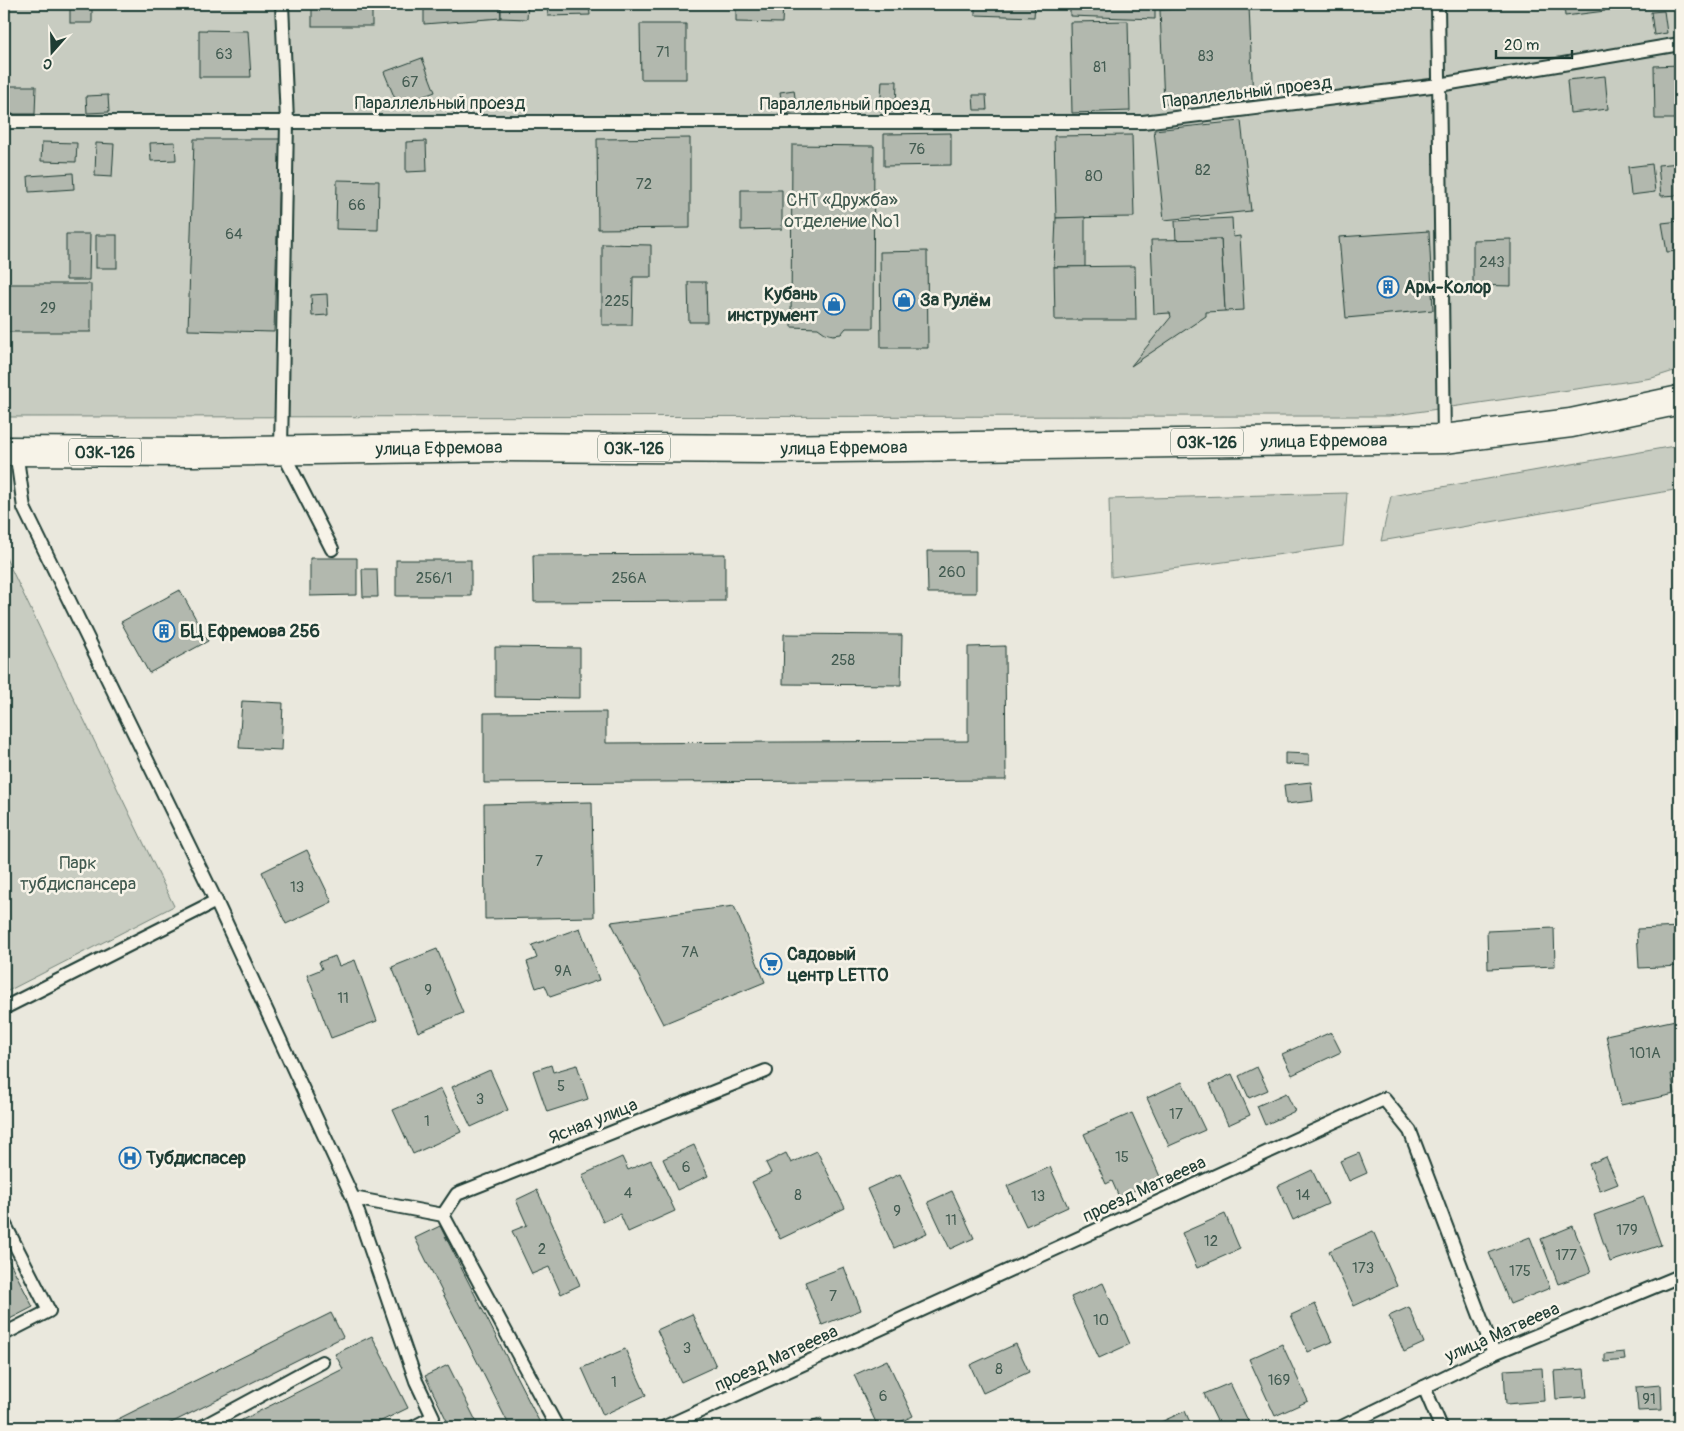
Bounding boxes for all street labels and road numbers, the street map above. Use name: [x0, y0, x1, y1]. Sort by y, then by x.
street label: Параллельный проезд: [1161, 71, 1333, 114]
street label: Параллельный проезд: [355, 92, 525, 115]
street label: Параллельный проезд: [760, 93, 930, 116]
road number: 03К-126: [1171, 428, 1243, 456]
street label: улица Ефремова: [1259, 429, 1388, 454]
road number: 03К-126: [598, 434, 670, 462]
street label: улица Ефремова: [374, 436, 503, 461]
street label: улица Ефремова: [779, 436, 908, 461]
road number: 03К-126: [69, 438, 141, 466]
street label: Ясная улица: [545, 1093, 641, 1150]
street label: проезд Матвеева: [1079, 1151, 1210, 1228]
street label: улица Матвеева: [1440, 1297, 1563, 1368]
street label: проезд Матвеева: [711, 1320, 842, 1397]

